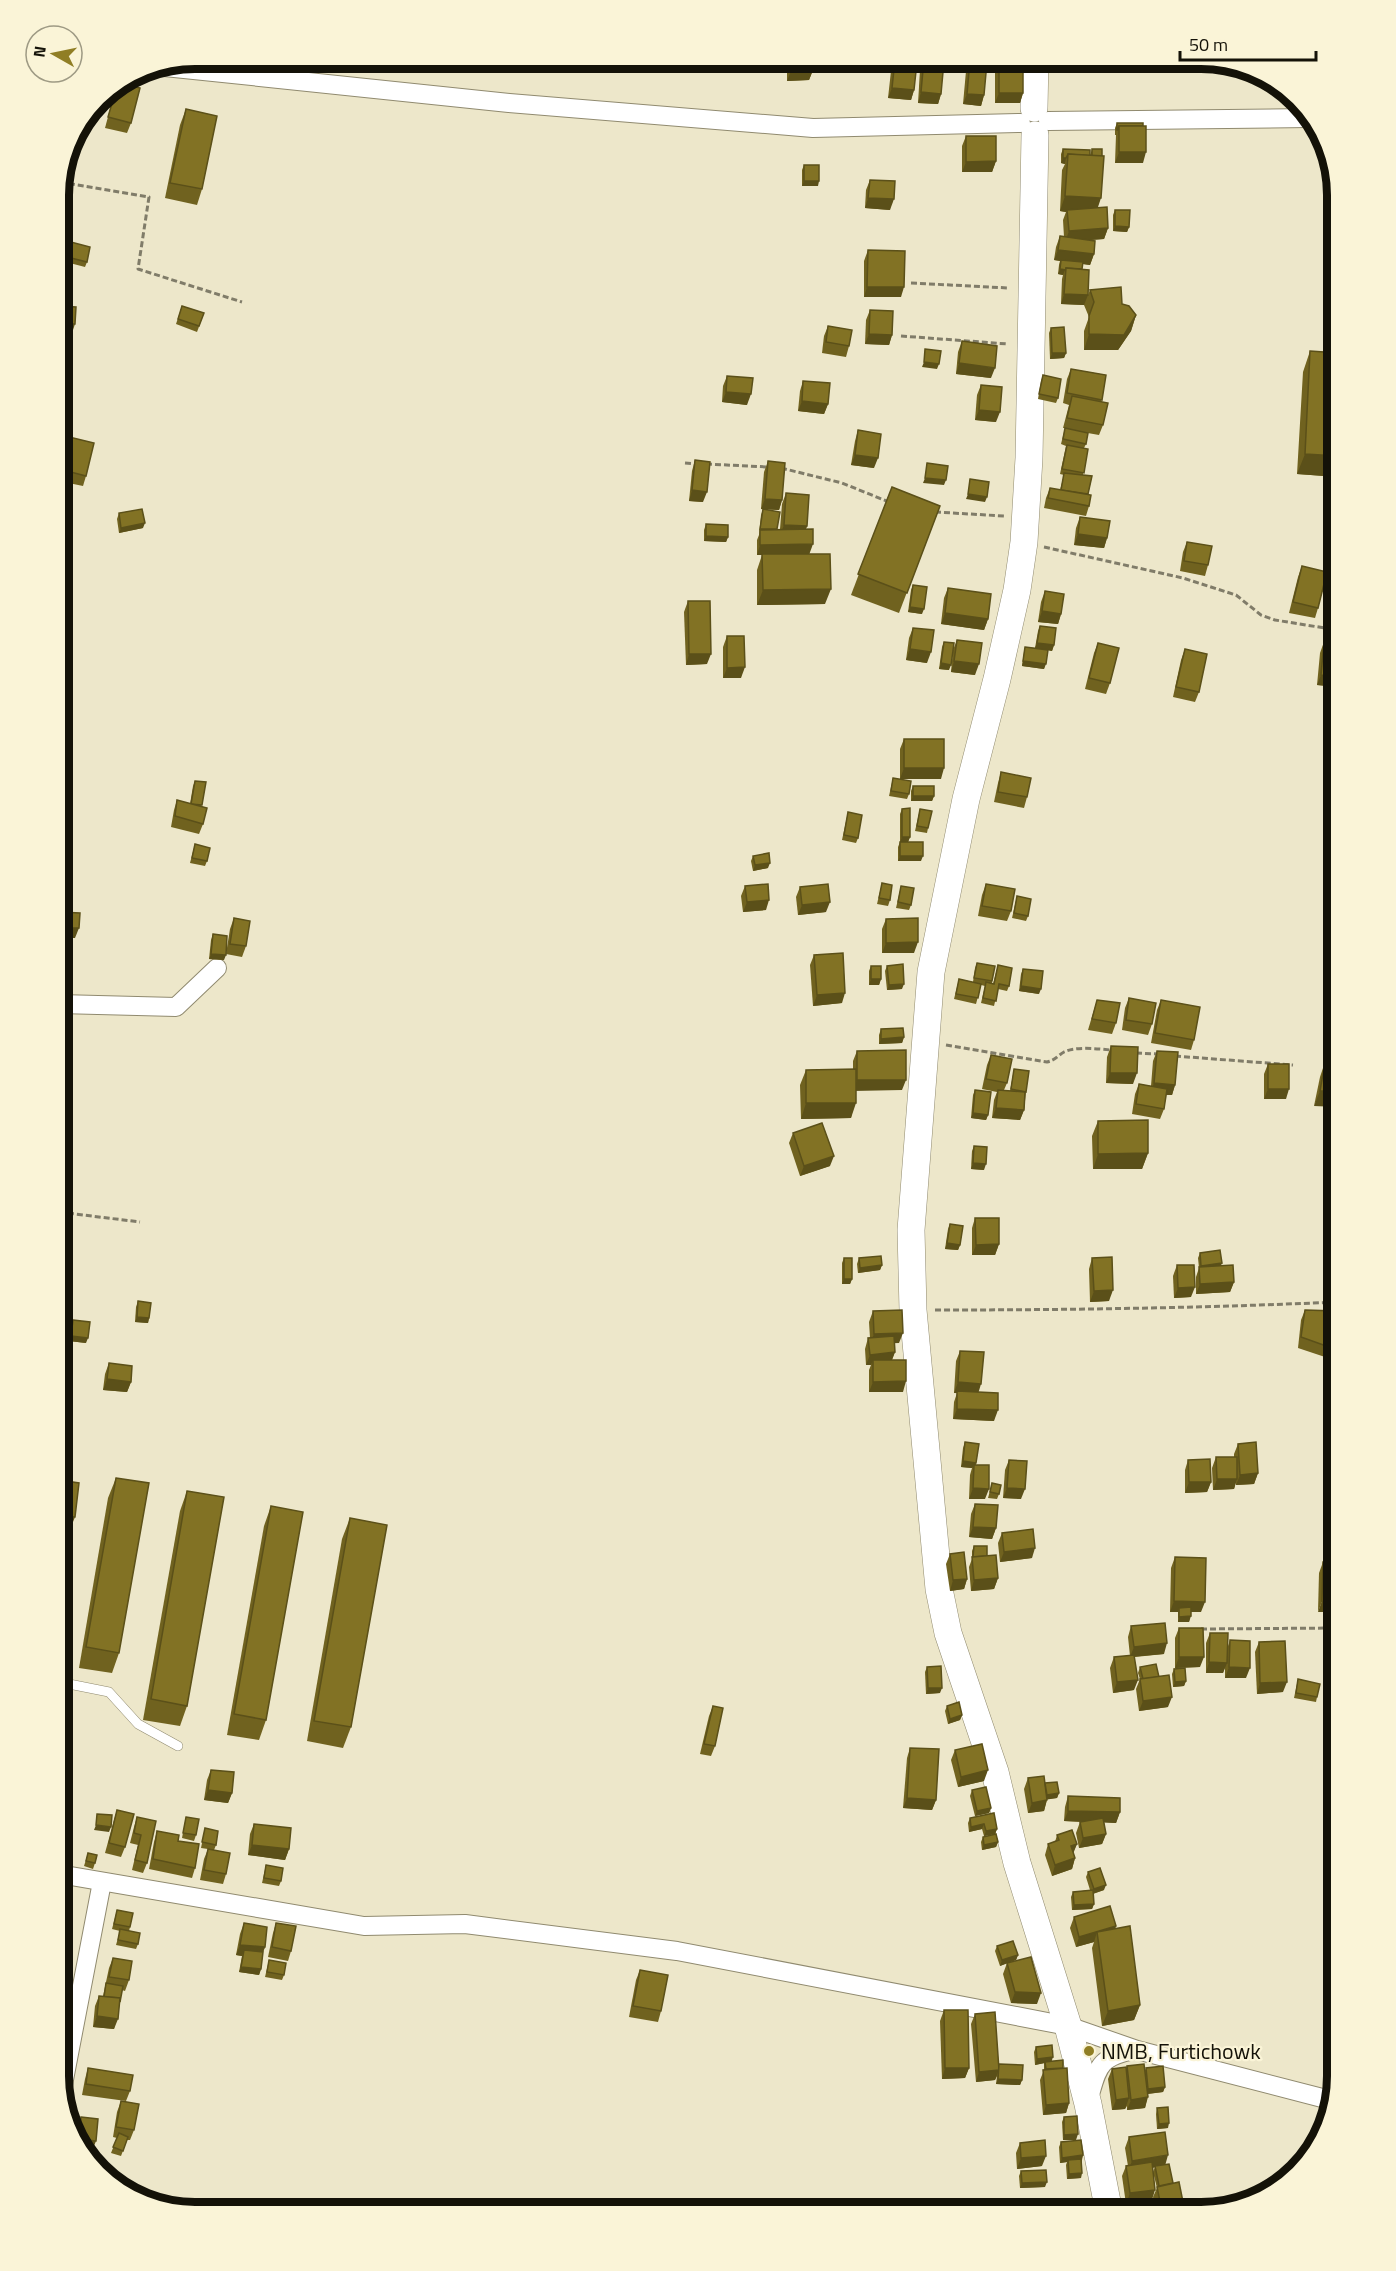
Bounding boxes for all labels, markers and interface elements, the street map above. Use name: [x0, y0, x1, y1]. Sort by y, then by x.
north arrow: [24, 24, 84, 84]
scale bar: [1180, 24, 1316, 62]
text: 50 m: [1189, 31, 1228, 58]
text: N: [26, 44, 52, 59]
place label: NMB, Furtichowk: [1101, 2034, 1261, 2068]
marker: NMB, Furtichowk: [1082, 2044, 1096, 2058]

